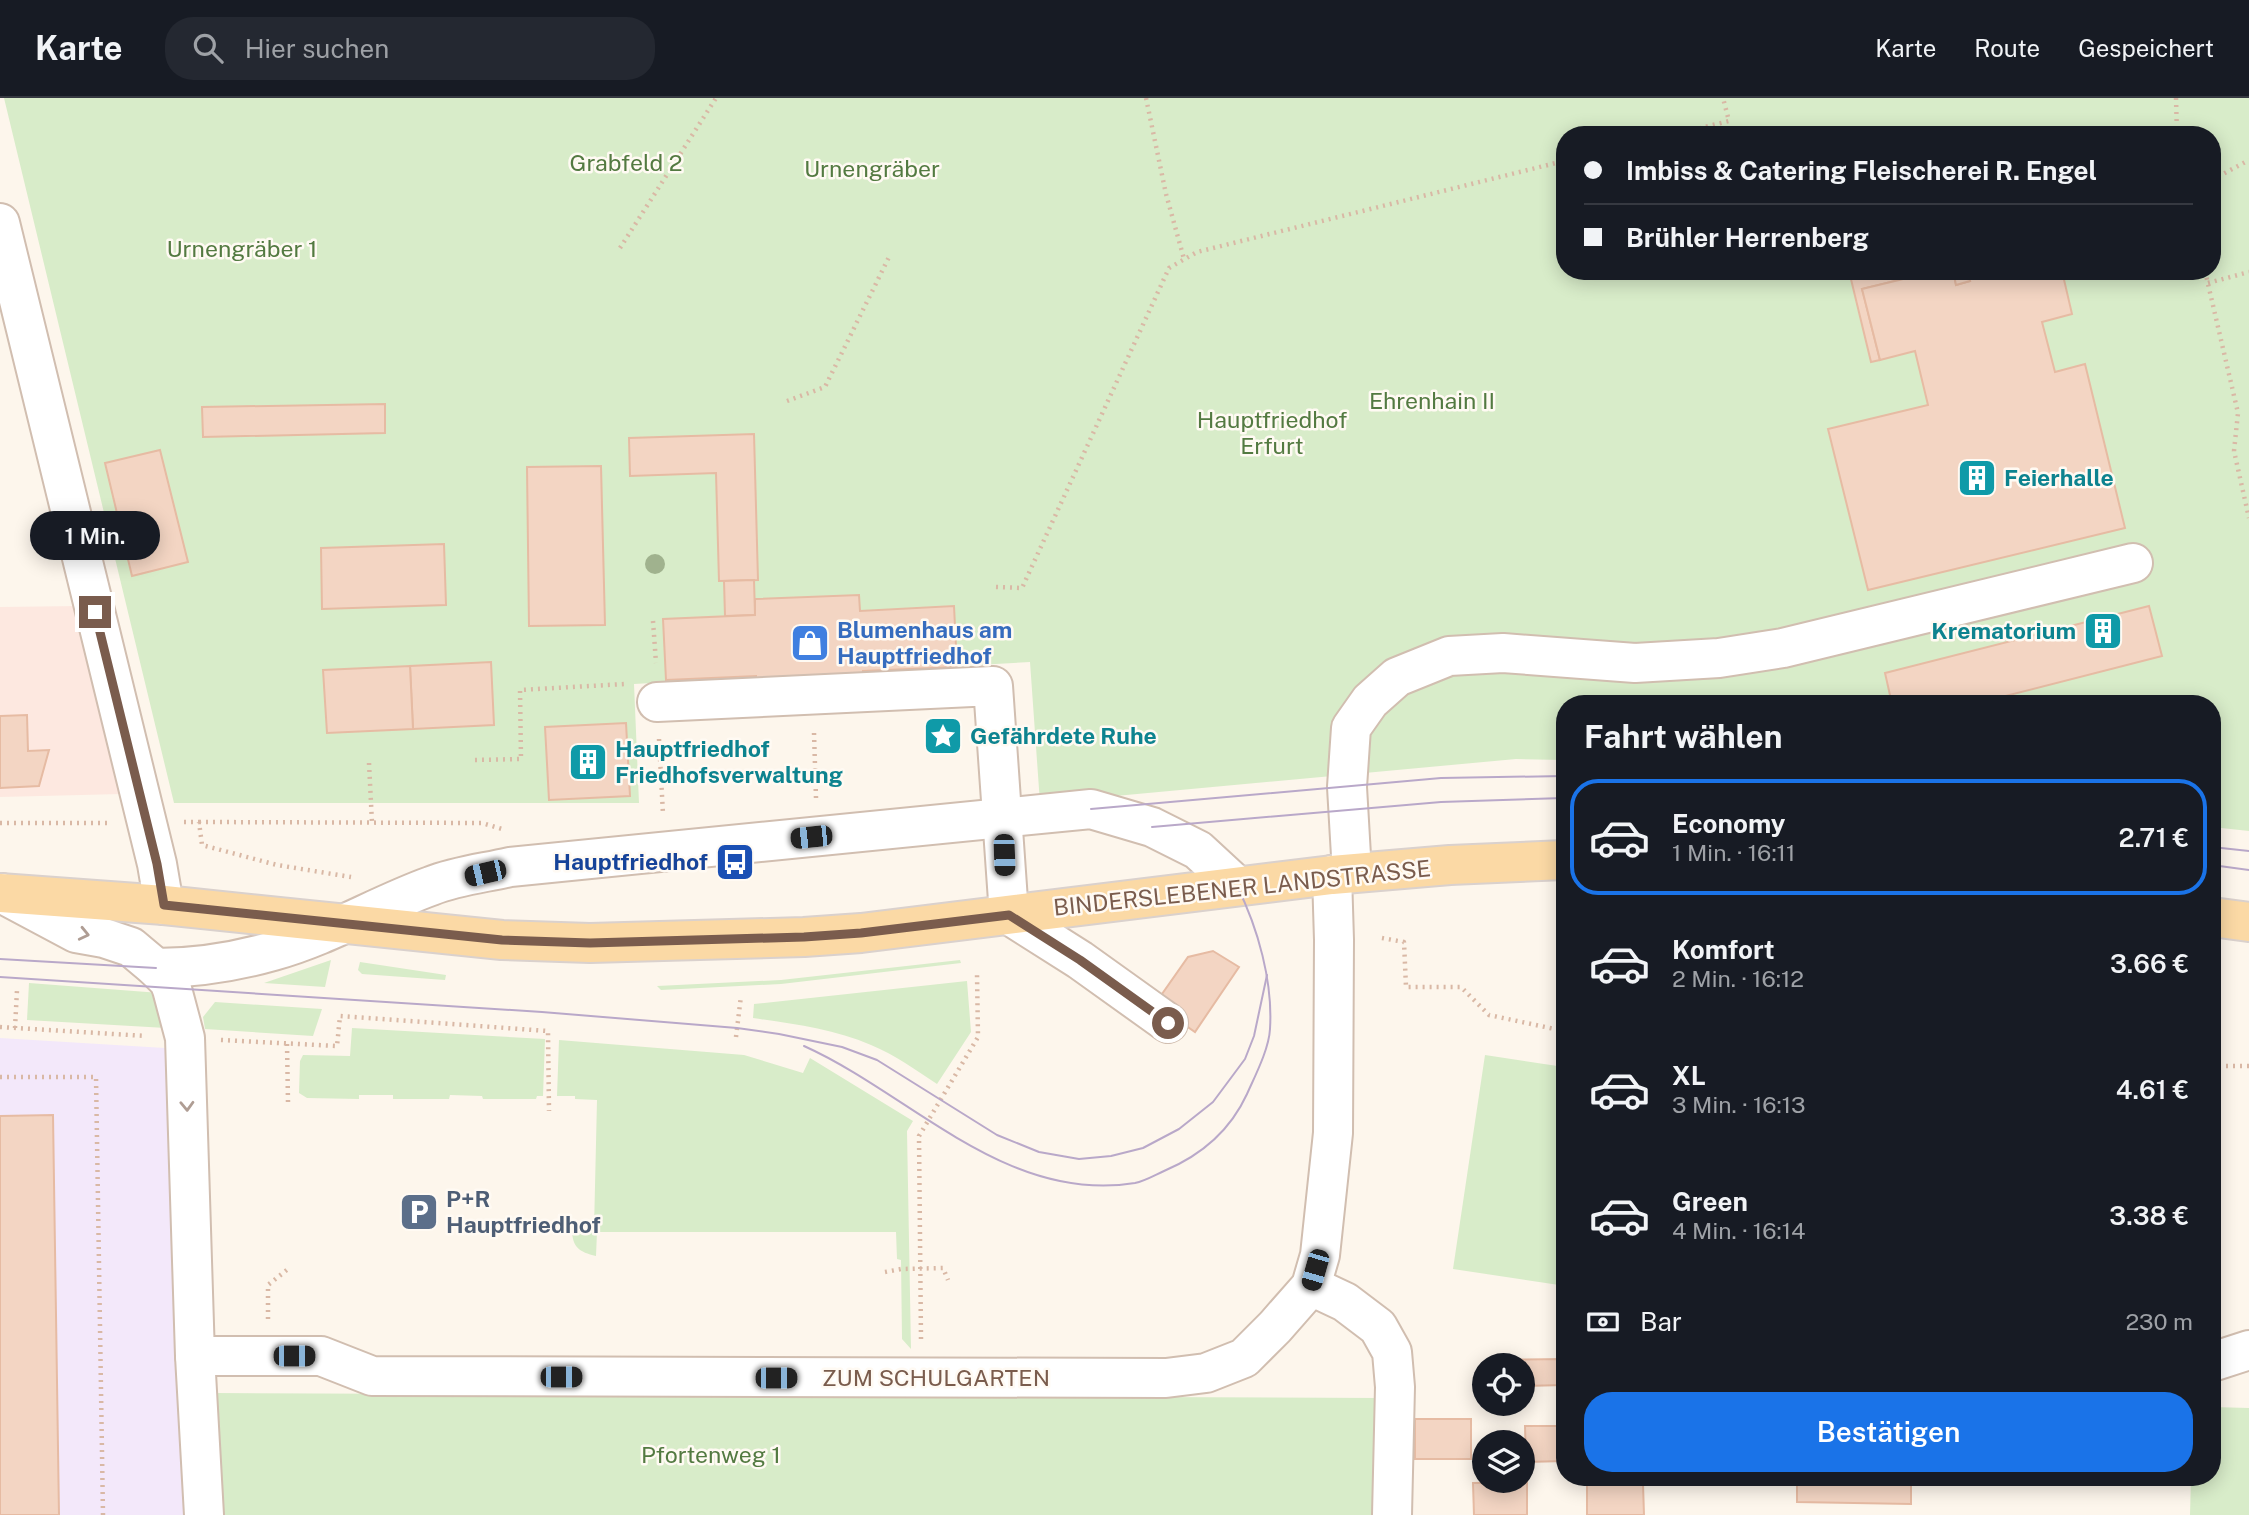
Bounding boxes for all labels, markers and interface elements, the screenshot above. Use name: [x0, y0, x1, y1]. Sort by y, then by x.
search box: [165, 17, 655, 80]
text: Karte: [35, 29, 123, 67]
icon: search: [189, 29, 227, 67]
text: Hier suchen: [245, 33, 389, 64]
text: Karte: [1875, 34, 1936, 62]
text: Route: [1974, 34, 2040, 62]
text: Gespeichert: [2078, 34, 2214, 62]
park label: Grabfeld 2: [570, 149, 682, 176]
park label: Urnengräber: [804, 155, 940, 182]
text: Imbiss & Catering Fleischerei R. Engel: [1626, 155, 2097, 186]
text: Brühler Herrenberg: [1626, 222, 1869, 253]
park label: Urnengräber 1: [167, 235, 317, 262]
park label: Ehrenhain II: [1369, 387, 1495, 414]
park label: Hauptfriedhof Erfurt: [1197, 406, 1347, 459]
building icon: Feierhalle: [1956, 457, 1998, 499]
place label: Feierhalle: [2004, 464, 2114, 491]
callout: 1 Min.: [30, 510, 160, 560]
text: 1 Min.: [64, 522, 126, 549]
route end: [79, 596, 111, 628]
building icon: Krematorium: [2082, 610, 2124, 652]
place label: Blumenhaus am Hauptfriedhof: [837, 616, 1012, 669]
place label: Krematorium: [1931, 617, 2076, 644]
shop icon: Blumenhaus am Hauptfriedhof: [789, 622, 831, 664]
place icon: Gefährdete Ruhe: [922, 715, 964, 757]
text: Fahrt wählen: [1584, 718, 1783, 755]
place label: Gefährdete Ruhe: [970, 722, 1157, 749]
place label: Hauptfriedhof Friedhofsverwaltung: [615, 735, 843, 788]
building icon: Hauptfriedhof Friedhofsverwaltung: [567, 741, 609, 783]
icon: car: [1588, 806, 1651, 869]
text: Economy: [1672, 808, 1785, 839]
text: 2.71 €: [2119, 822, 2189, 853]
car: [790, 824, 833, 850]
car: [993, 834, 1016, 876]
text: 1 Min. · 16:11: [1672, 839, 1795, 866]
bus stop icon: Hauptfriedhof: [714, 841, 756, 883]
place label: Hauptfriedhof: [553, 848, 708, 875]
street label: BINDERSLEBENER LANDSTRASSE: [1052, 854, 1432, 921]
car: [463, 858, 508, 888]
one-way arrow: [78, 926, 90, 940]
icon: car: [1588, 932, 1651, 995]
text: Komfort: [1672, 934, 1774, 965]
text: 3.66 €: [2110, 948, 2189, 979]
text: 2 Min. · 16:12: [1672, 965, 1804, 992]
route start: [1152, 1007, 1184, 1039]
icon: car: [1588, 1058, 1651, 1121]
text: XL: [1672, 1060, 1706, 1091]
text: 4.61 €: [2116, 1074, 2189, 1105]
text: 3 Min. · 16:13: [1672, 1091, 1806, 1118]
one-way arrow: [179, 1101, 194, 1112]
icon: car: [1588, 1184, 1651, 1247]
place label: P+R Hauptfriedhof: [446, 1185, 601, 1238]
text: Green: [1672, 1186, 1748, 1217]
parking icon: P+R Hauptfriedhof: [398, 1191, 440, 1233]
text: 3.38 €: [2109, 1200, 2189, 1231]
text: 4 Min. · 16:14: [1672, 1217, 1806, 1244]
car: [1300, 1247, 1331, 1293]
icon: cash: [1584, 1303, 1622, 1341]
text: Bar: [1640, 1306, 1682, 1337]
text: 230 m: [2125, 1308, 2193, 1335]
car: [274, 1346, 316, 1367]
map controls: [1472, 1353, 1535, 1493]
button: locate: [1472, 1353, 1535, 1416]
street label: ZUM SCHULGARTEN: [822, 1364, 1050, 1391]
car: [541, 1367, 583, 1388]
car: [756, 1368, 798, 1389]
button: Bestätigen: [1584, 1392, 2193, 1472]
button: layers: [1472, 1430, 1535, 1493]
park label: Pfortenweg 1: [641, 1441, 781, 1468]

